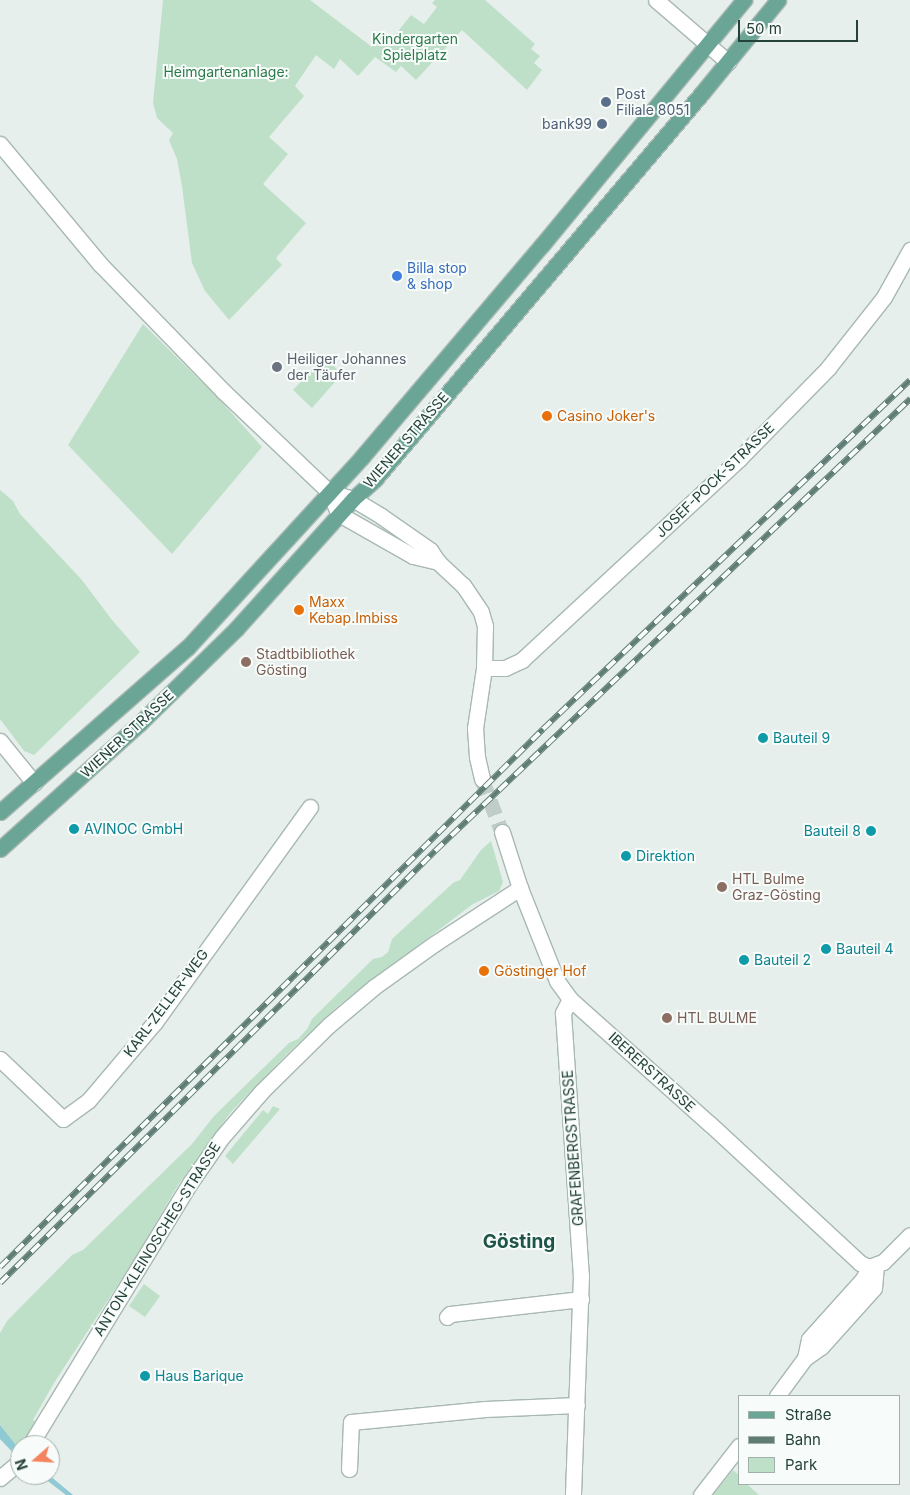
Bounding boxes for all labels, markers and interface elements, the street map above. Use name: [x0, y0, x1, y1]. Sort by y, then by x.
scale bar: [740, 10, 860, 42]
text: 50 m: [746, 19, 782, 38]
park label: Kindergarten Spielplatz: [372, 31, 458, 64]
park label: Heimgartenanlage:: [163, 64, 289, 80]
place label: Post Filiale 8051: [616, 86, 689, 118]
marker: Post Filiale 8051: [600, 96, 612, 108]
place label: bank99: [542, 116, 592, 132]
marker: bank99: [596, 118, 608, 130]
place label: Billa stop & shop: [407, 260, 467, 292]
marker: Billa stop & shop: [391, 270, 403, 282]
place label: Heiliger Johannes der Täufer: [287, 351, 406, 384]
marker: Heiliger Johannes der Täufer: [271, 361, 283, 373]
street label: WIENER STRASSE: [360, 389, 452, 491]
place label: Casino Joker's: [557, 408, 655, 424]
marker: Casino Joker's: [541, 410, 553, 422]
street label: JOSEF-POCK-STRASSE: [652, 419, 778, 541]
place label: Maxx Kebap.Imbiss: [309, 594, 398, 626]
marker: Maxx Kebap.Imbiss: [293, 604, 305, 616]
place label: Stadtbibliothek Gösting: [256, 646, 355, 679]
marker: Stadtbibliothek Gösting: [240, 656, 252, 668]
street label: WIENER STRASSE: [77, 687, 177, 781]
place label: Bauteil 9: [773, 730, 830, 746]
marker: Bauteil 9: [757, 732, 769, 744]
place label: AVINOC GmbH: [84, 821, 183, 837]
marker: AVINOC GmbH: [68, 823, 80, 835]
place label: Bauteil 8: [804, 823, 861, 839]
marker: Bauteil 8: [865, 825, 877, 837]
place label: Direktion: [636, 848, 695, 864]
marker: Direktion: [620, 850, 632, 862]
place label: HTL Bulme Graz-Gösting: [732, 871, 821, 904]
marker: HTL Bulme Graz-Gösting: [716, 881, 728, 893]
place label: Bauteil 4: [836, 941, 894, 957]
marker: Bauteil 4: [820, 943, 832, 955]
street label: KARL-ZELLER-WEG: [120, 946, 212, 1060]
place label: Bauteil 2: [754, 952, 811, 968]
marker: Bauteil 2: [738, 954, 750, 966]
place label: Göstinger Hof: [494, 963, 586, 979]
marker: Göstinger Hof: [478, 965, 490, 977]
place label: HTL BULME: [677, 1010, 757, 1026]
marker: HTL BULME: [661, 1012, 673, 1024]
street label: IBERERSTRASSE: [605, 1029, 699, 1115]
street label: GRAFENBERGSTRASSE: [559, 1069, 587, 1227]
street label: ANTON-KLEINOSCHEG-STRASSE: [90, 1139, 224, 1339]
district label: Gösting: [483, 1231, 555, 1253]
place label: Haus Barique: [155, 1368, 244, 1384]
marker: Haus Barique: [139, 1370, 151, 1382]
legend: [738, 1395, 900, 1485]
text: Straße: [785, 1405, 832, 1424]
text: Bahn: [785, 1430, 821, 1449]
north arrow: [10, 1435, 60, 1485]
text: Park: [785, 1455, 817, 1474]
text: N: [12, 1457, 31, 1473]

